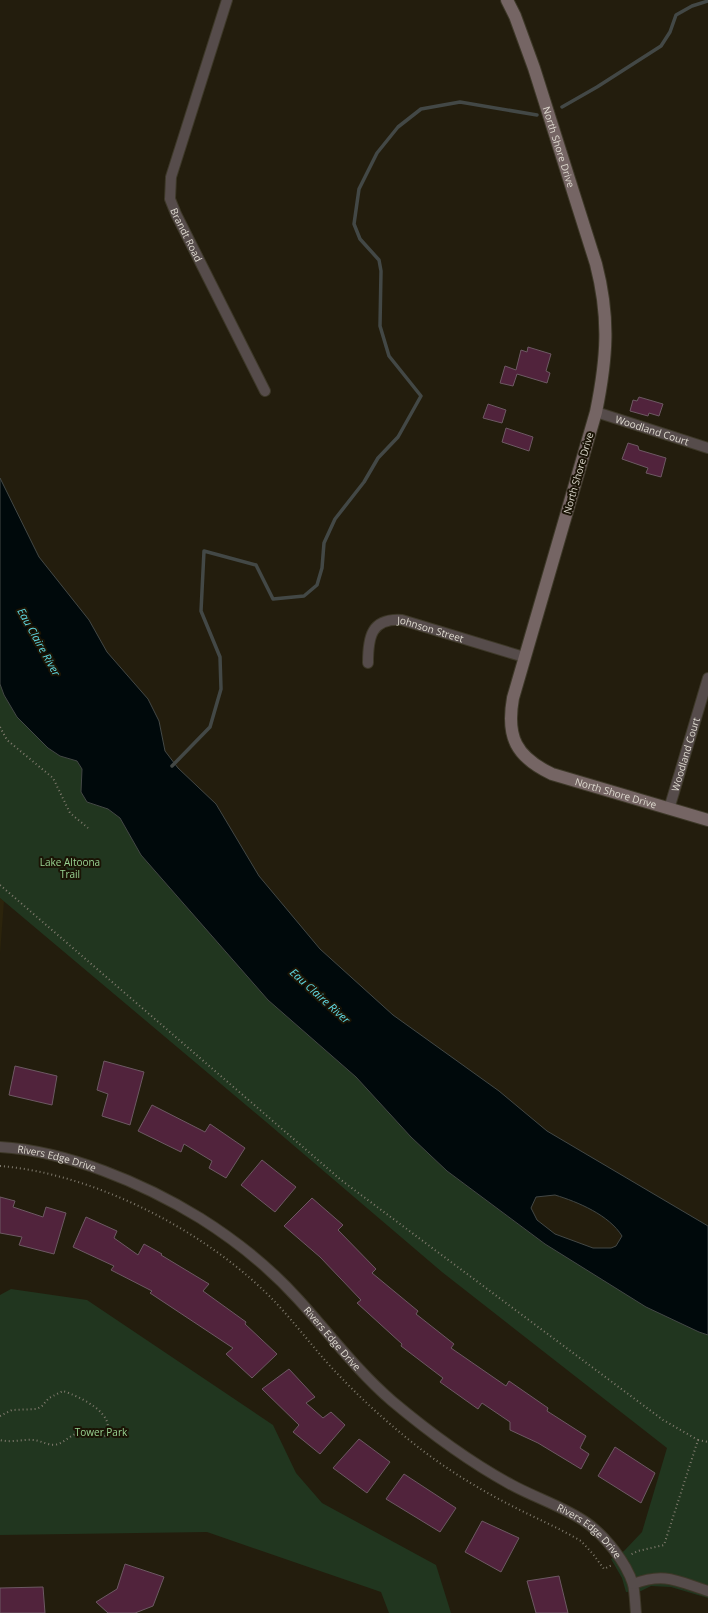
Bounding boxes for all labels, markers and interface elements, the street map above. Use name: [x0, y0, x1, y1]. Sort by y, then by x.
street label: North Shore Drive: [540, 105, 578, 190]
street label: Brandt Road: [167, 206, 206, 264]
street label: Woodland Court: [614, 412, 691, 449]
street label: North Shore Drive: [560, 430, 596, 515]
water label: Eau Claire River: [14, 605, 65, 679]
street label: Johnson Street: [396, 613, 466, 645]
street label: Woodland Court: [668, 715, 703, 793]
street label: North Shore Drive: [573, 774, 659, 812]
park label: Lake Altoona Trail: [40, 855, 100, 881]
water label: Eau Claire River: [287, 965, 354, 1027]
street label: Rivers Edge Drive: [17, 1142, 98, 1175]
street label: Rivers Edge Drive: [301, 1303, 364, 1374]
park label: Tower Park: [75, 1425, 128, 1439]
street label: Rivers Edge Drive: [555, 1500, 625, 1561]

